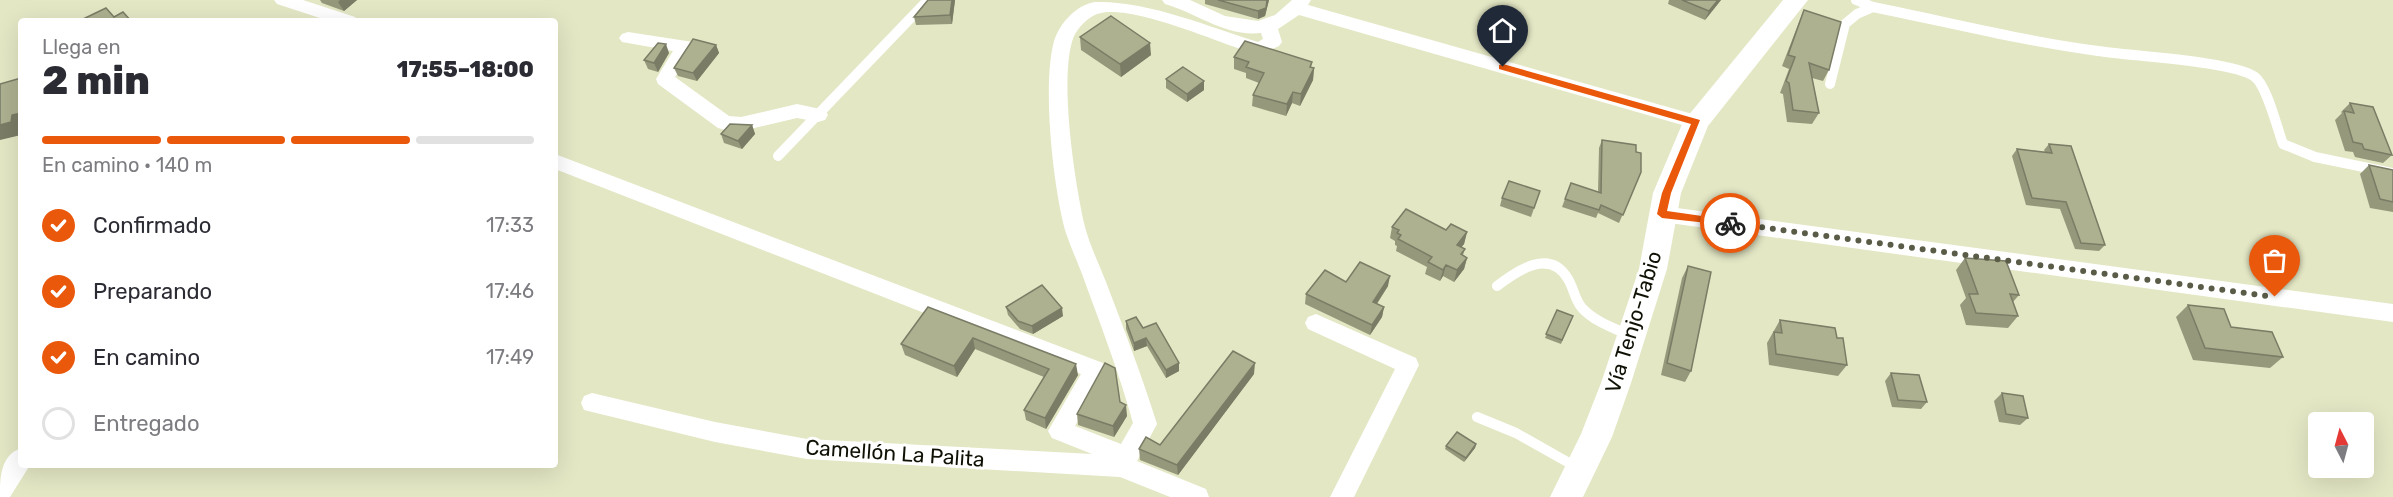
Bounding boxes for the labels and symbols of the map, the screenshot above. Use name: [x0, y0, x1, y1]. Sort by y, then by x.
pin: [1477, 5, 1528, 67]
courier: [1700, 193, 1760, 253]
pin: [2249, 235, 2300, 297]
street label: Vía Tenjo-Tabio: [1600, 248, 1666, 396]
north arrow: [2308, 412, 2374, 478]
street label: Camellón La Palita: [805, 434, 985, 472]

